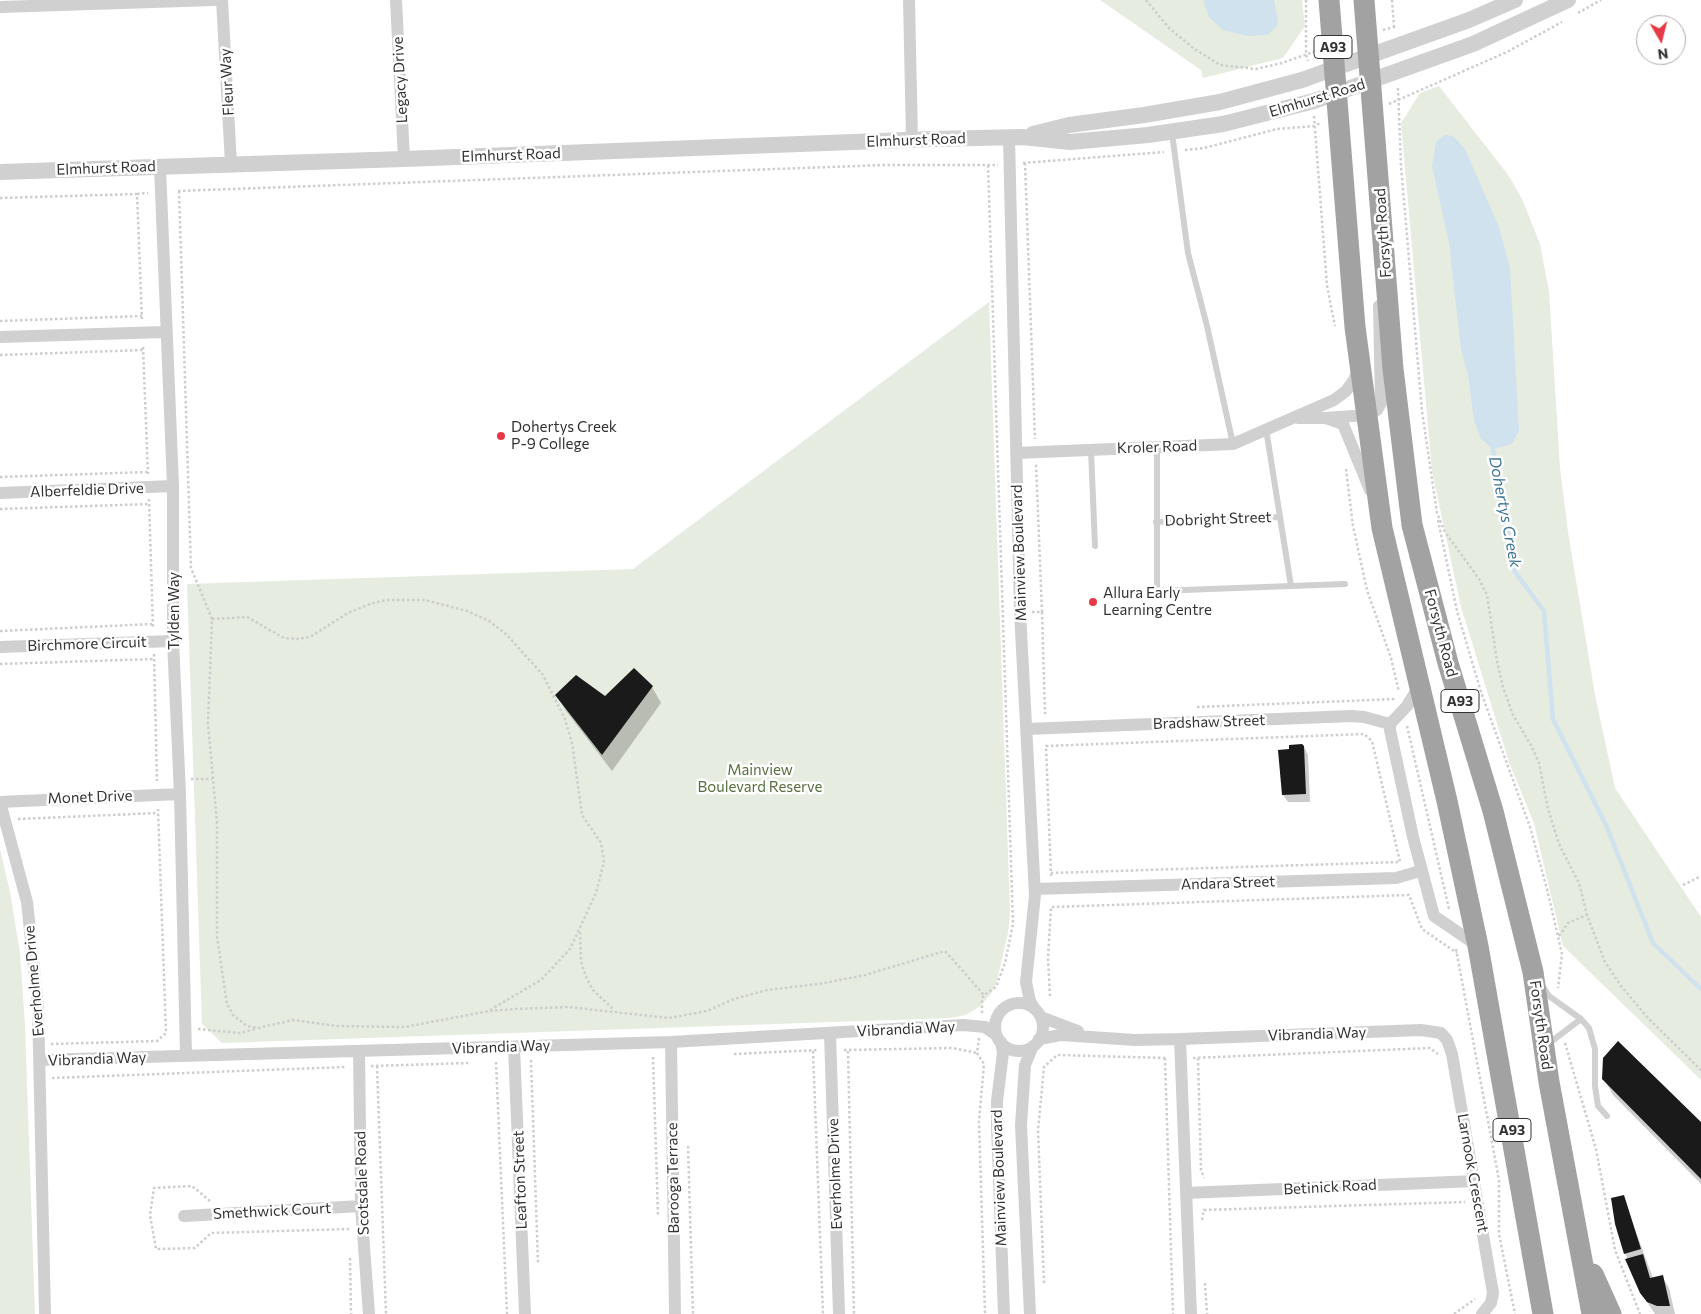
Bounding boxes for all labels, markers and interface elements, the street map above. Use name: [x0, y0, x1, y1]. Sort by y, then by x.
north arrow: [1636, 15, 1686, 65]
street label: Legacy Drive: [389, 36, 411, 124]
road number: A93: [1314, 36, 1352, 58]
text: N: [1657, 45, 1669, 64]
street label: Fleur Way: [216, 48, 238, 116]
street label: Elmhurst Road: [1267, 75, 1367, 121]
street label: Elmhurst Road: [866, 129, 966, 151]
street label: Elmhurst Road: [461, 144, 561, 166]
street label: Elmhurst Road: [56, 157, 156, 179]
street label: Forsyth Road: [1371, 187, 1395, 279]
place label: Dohertys Creek P-9 College: [511, 418, 617, 453]
marker: Dohertys Creek P-9 College: [495, 430, 507, 442]
street label: Kroler Road: [1117, 437, 1197, 457]
water label: Dohertys Creek: [1485, 455, 1525, 569]
street label: Alberfeldie Drive: [30, 479, 144, 501]
street label: Mainview Boulevard: [1008, 484, 1030, 622]
street label: Dobright Street: [1164, 508, 1272, 530]
street label: Tylden Way: [165, 572, 183, 650]
place label: Allura Early Learning Centre: [1103, 584, 1212, 619]
street label: Forsyth Road: [1421, 587, 1461, 679]
marker: Allura Early Learning Centre: [1087, 596, 1099, 608]
street label: Birchmore Circuit: [27, 633, 147, 655]
road number: A93: [1441, 689, 1479, 712]
street label: Bradshaw Street: [1153, 711, 1265, 733]
park label: Mainview Boulevard Reserve: [698, 761, 822, 796]
street label: Monet Drive: [47, 787, 133, 807]
street label: Andara Street: [1181, 872, 1275, 894]
street label: Everholme Drive: [20, 925, 48, 1037]
street label: Forsyth Road: [1526, 979, 1556, 1071]
street label: Vibrandia Way: [856, 1017, 956, 1041]
street label: Vibrandia Way: [1267, 1023, 1367, 1045]
street label: Vibrandia Way: [451, 1036, 551, 1058]
street label: Vibrandia Way: [47, 1048, 147, 1070]
street label: Mainview Boulevard: [988, 1109, 1010, 1247]
street label: Larnook Crescent: [1454, 1112, 1492, 1234]
street label: Everholme Drive: [824, 1118, 846, 1230]
road number: A93: [1493, 1118, 1531, 1142]
street label: Barooga Terrace: [663, 1122, 683, 1234]
street label: Leafton Street: [509, 1130, 531, 1230]
street label: Scotsdale Road: [351, 1131, 373, 1235]
street label: Betinick Road: [1283, 1176, 1377, 1198]
street label: Smethwick Court: [212, 1199, 332, 1223]

